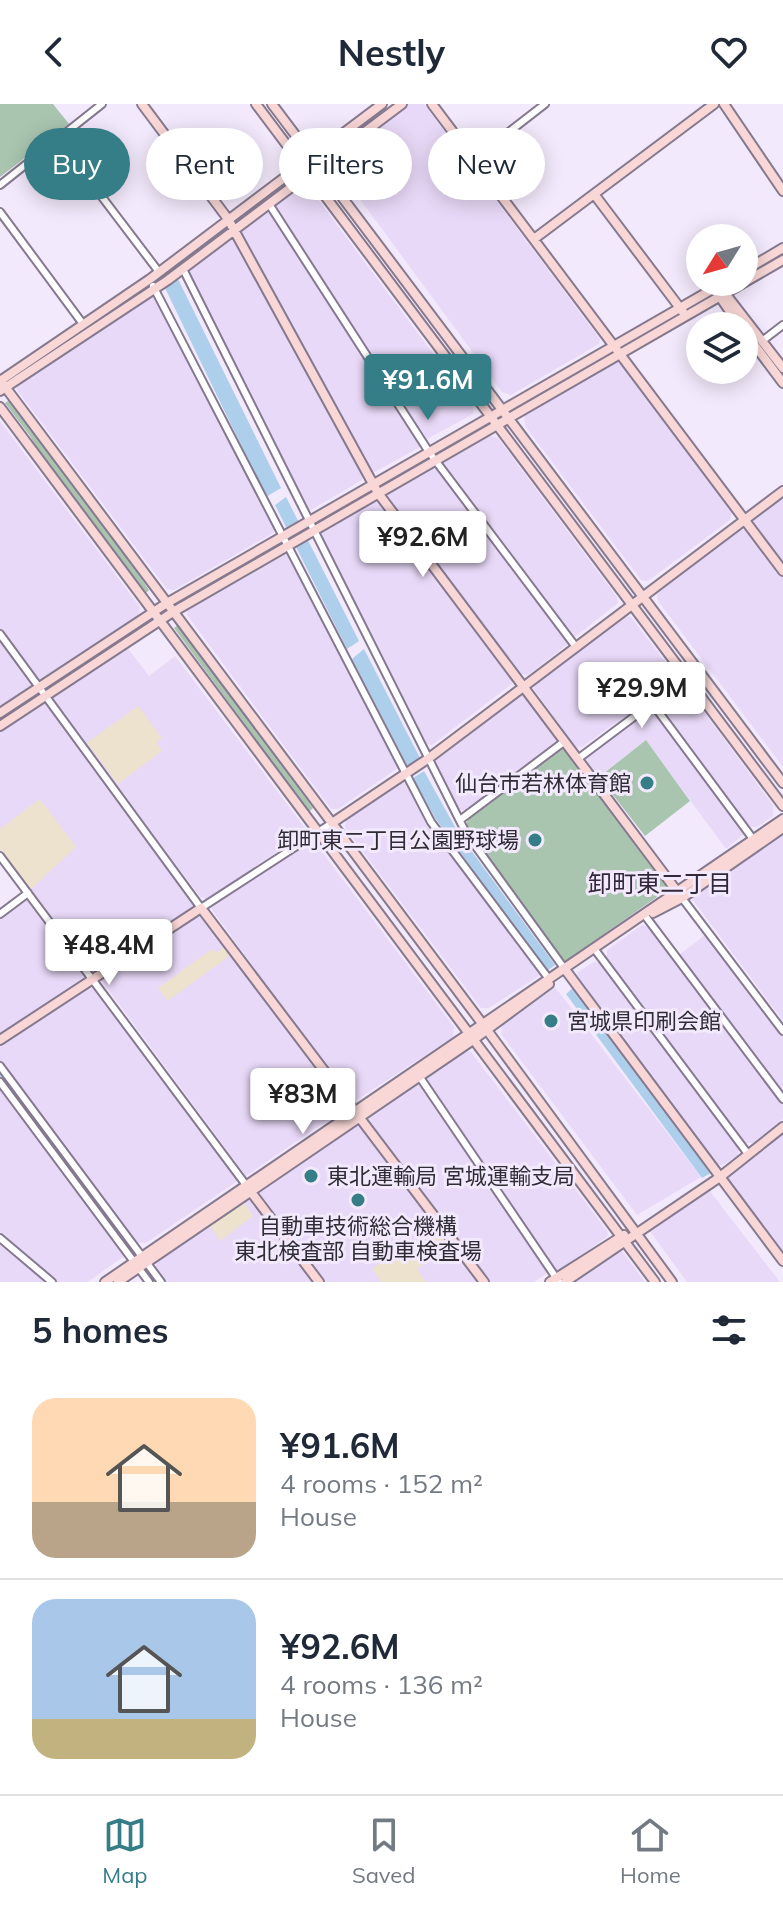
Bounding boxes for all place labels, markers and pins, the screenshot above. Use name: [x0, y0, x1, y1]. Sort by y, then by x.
pin: ¥91.6M: [363, 354, 493, 422]
pin: ¥92.6M: [358, 511, 488, 579]
pin: ¥29.9M: [577, 662, 707, 730]
place label: 仙台市若林体育館: [455, 769, 631, 797]
marker: 仙台市若林体育館: [638, 774, 656, 792]
place label: 卸町東二丁目公園野球場: [277, 826, 519, 854]
marker: 卸町東二丁目公園野球場: [526, 831, 544, 849]
pin: ¥48.4M: [44, 919, 174, 987]
place label: 宮城県印刷会館: [567, 1007, 721, 1035]
marker: 宮城県印刷会館: [542, 1012, 560, 1030]
pin: ¥83M: [256, 1068, 350, 1136]
place label: 東北運輸局 宮城運輸支局: [327, 1162, 575, 1190]
marker: 東北運輸局 宮城運輸支局: [302, 1167, 320, 1185]
marker: 自動車技術総合機構 東北検査部 自動車検査場: [349, 1191, 367, 1209]
place label: 自動車技術総合機構 東北検査部 自動車検査場: [234, 1212, 482, 1265]

